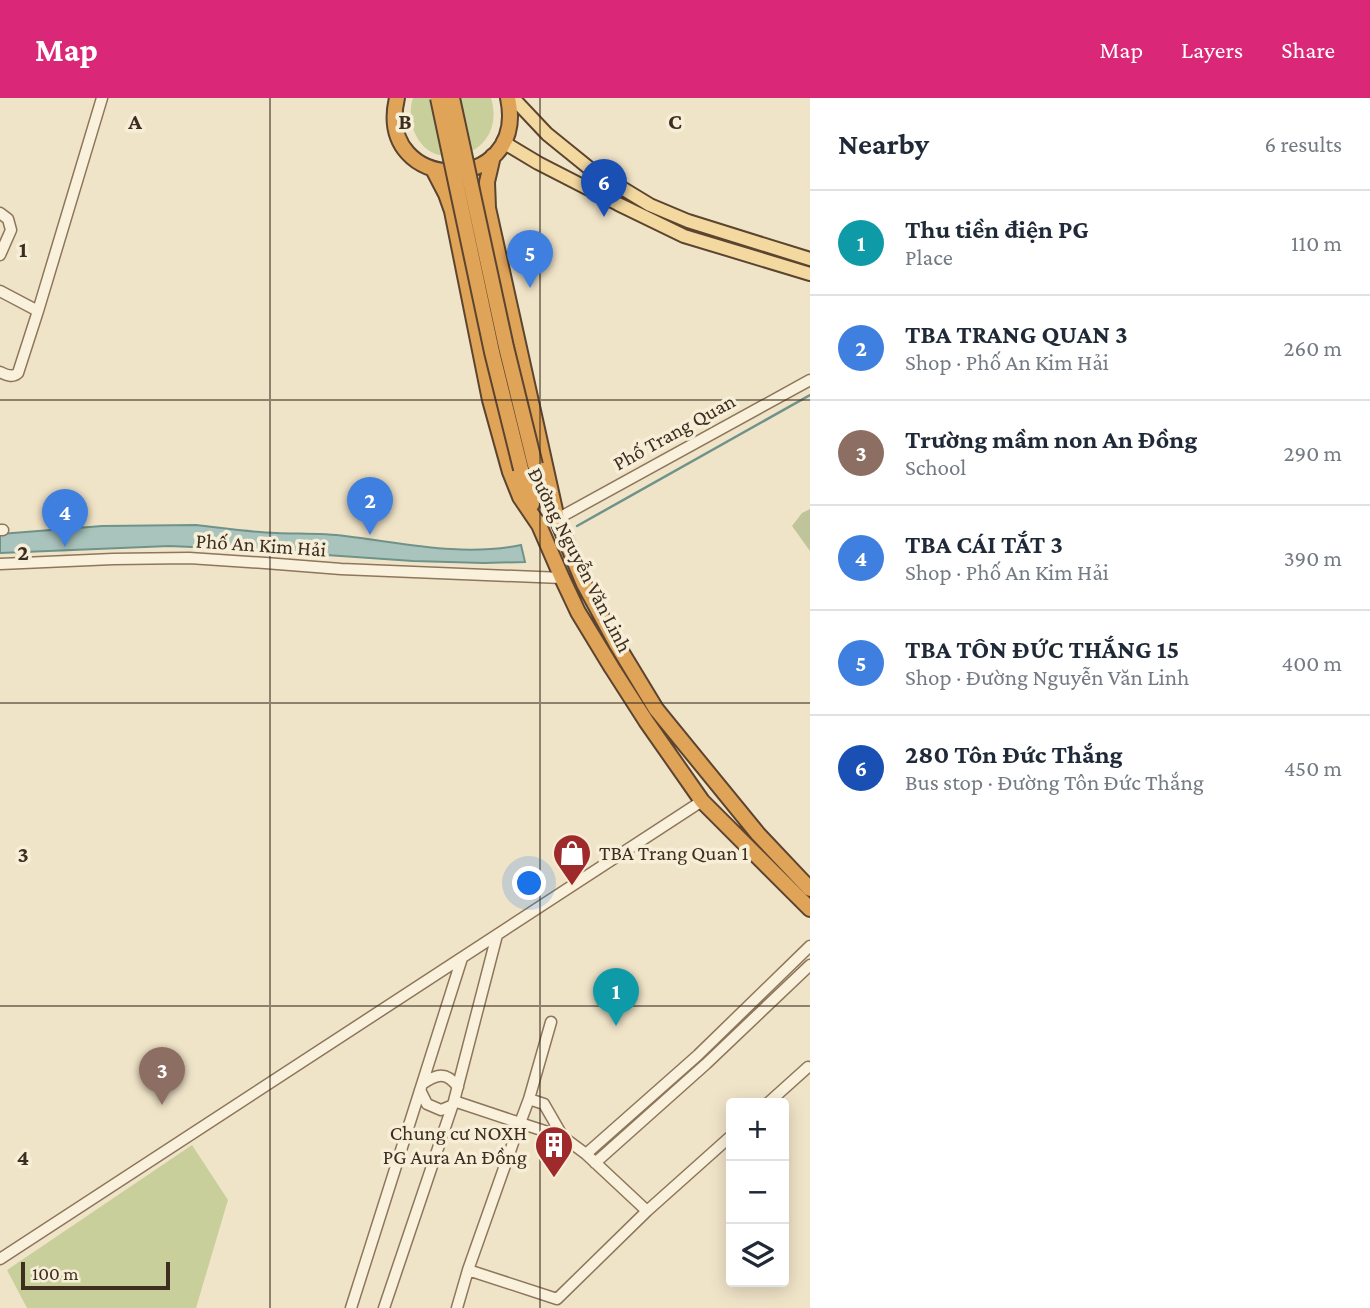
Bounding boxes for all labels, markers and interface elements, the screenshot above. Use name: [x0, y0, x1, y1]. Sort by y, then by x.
text: Map: [35, 31, 98, 68]
text: Map: [1099, 36, 1143, 63]
text: Layers: [1181, 36, 1243, 63]
text: Share: [1281, 36, 1335, 63]
text: A: [127, 108, 142, 134]
text: B: [398, 108, 412, 134]
text: C: [668, 108, 682, 134]
text: Nearby: [838, 127, 929, 160]
text: 6 results: [1265, 131, 1342, 157]
pin: 6: [581, 159, 627, 217]
text: Thu tiền điện PG: [905, 215, 1089, 244]
pin: 5: [507, 230, 553, 288]
text: 1: [857, 230, 865, 256]
text: 110 m: [1291, 230, 1342, 256]
text: 1: [19, 236, 28, 262]
text: Place: [905, 244, 953, 270]
text: TBA TRANG QUAN 3: [905, 320, 1128, 349]
text: 2: [855, 335, 867, 361]
text: 260 m: [1284, 335, 1342, 361]
text: Shop · Phố An Kim Hải: [905, 349, 1109, 375]
street label: Phố Trang Quan: [609, 389, 739, 475]
text: Trường mầm non An Đồng: [905, 425, 1197, 454]
text: 3: [855, 440, 867, 466]
text: 290 m: [1284, 440, 1342, 466]
text: School: [905, 454, 966, 480]
street label: Đường Nguyễn Văn Linh: [523, 464, 637, 656]
pin: 2: [347, 477, 393, 535]
pin: 4: [42, 489, 88, 547]
street label: Phố An Kim Hải: [195, 528, 328, 562]
text: TBA CÁI TẮT 3: [905, 530, 1063, 559]
text: 2: [17, 539, 29, 565]
text: 4: [855, 545, 867, 571]
text: 390 m: [1284, 545, 1342, 571]
text: Shop · Phố An Kim Hải: [905, 559, 1109, 585]
text: TBA TÔN ĐỨC THẮNG 15: [905, 635, 1179, 664]
text: 5: [855, 650, 867, 676]
text: 400 m: [1281, 650, 1342, 676]
text: Shop · Đường Nguyễn Văn Linh: [905, 664, 1189, 690]
text: 280 Tôn Đức Thắng: [905, 740, 1123, 769]
text: 6: [855, 755, 867, 781]
text: 450 m: [1284, 755, 1342, 781]
text: Bus stop · Đường Tôn Đức Thắng: [905, 769, 1204, 795]
shop icon: TBA Trang Quan 1: [551, 832, 593, 887]
text: 3: [17, 841, 29, 867]
place label: TBA Trang Quan 1: [599, 841, 748, 865]
your location: [512, 866, 546, 900]
pin: 1: [593, 968, 639, 1026]
pin: 3: [139, 1047, 185, 1105]
map controls: [726, 1098, 789, 1287]
button: +: [726, 1098, 789, 1161]
place label: Chung cư NOXH PG Aura An Đồng: [383, 1121, 527, 1169]
building icon: Chung cư NOXH PG Aura An Đồng: [533, 1124, 575, 1179]
text: 4: [17, 1144, 29, 1170]
button: −: [726, 1161, 789, 1224]
button: layers: [726, 1224, 789, 1287]
scale bar: [21, 1259, 170, 1291]
text: 100 m: [32, 1263, 79, 1284]

